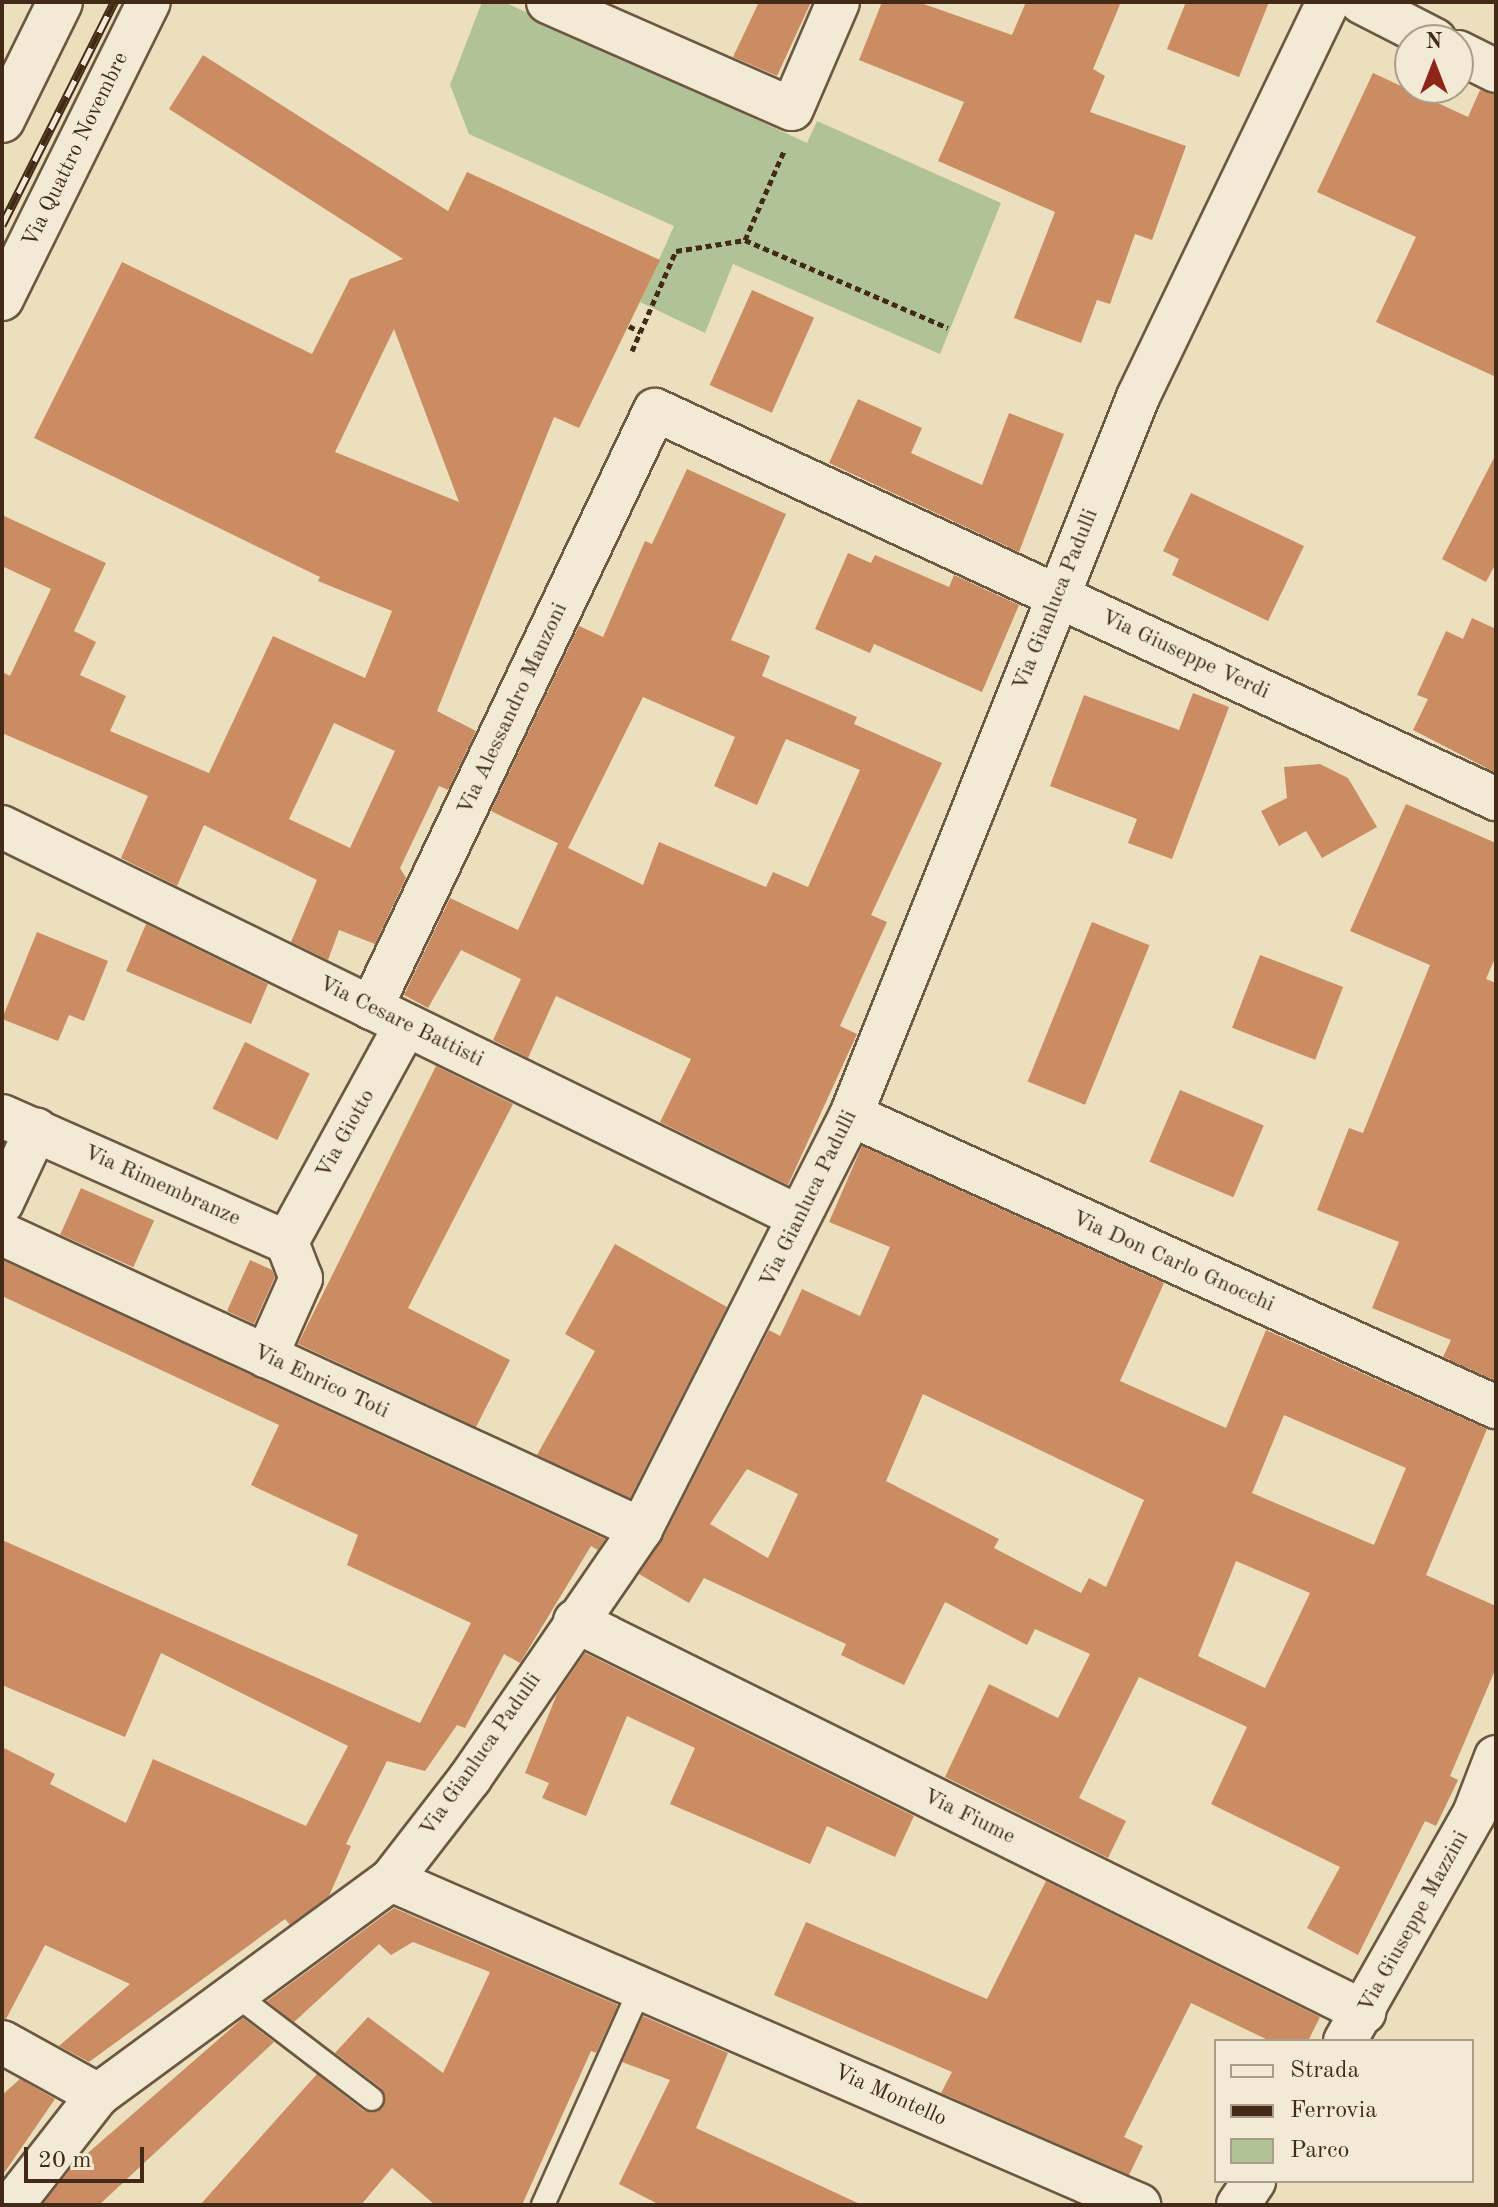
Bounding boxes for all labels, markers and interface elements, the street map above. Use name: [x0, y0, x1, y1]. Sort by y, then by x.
north arrow: [1394, 24, 1474, 104]
text: N: [1426, 31, 1442, 53]
street label: Via Quattro Novembre: [17, 48, 135, 252]
street label: Via Gianluca Padulli: [1007, 505, 1105, 695]
street label: Via Alessandro Manzoni: [452, 599, 574, 819]
street label: Via Giuseppe Verdi: [1097, 604, 1273, 706]
street label: Via Cesare Battisti: [314, 971, 488, 1073]
street label: Via Giotto: [311, 1085, 381, 1183]
street label: Via Gianluca Padulli: [755, 1106, 863, 1292]
street label: Via Rimembranze: [80, 1140, 244, 1232]
street label: Via Don Carlo Gnocchi: [1068, 1206, 1278, 1318]
street label: Via Enrico Toti: [249, 1339, 393, 1425]
street label: Via Gianluca Padulli: [415, 1668, 547, 1842]
street label: Via Fiume: [919, 1783, 1019, 1851]
street label: Via Giuseppe Mazzini: [1353, 1827, 1475, 2017]
legend: [1214, 2039, 1474, 2183]
street label: Via Montello: [829, 2059, 951, 2133]
text: Strada: [1290, 2059, 1359, 2083]
text: Ferrovia: [1290, 2099, 1377, 2123]
scale bar: [28, 2131, 148, 2181]
text: Parco: [1290, 2139, 1349, 2163]
text: 20 m: [38, 2149, 92, 2173]

